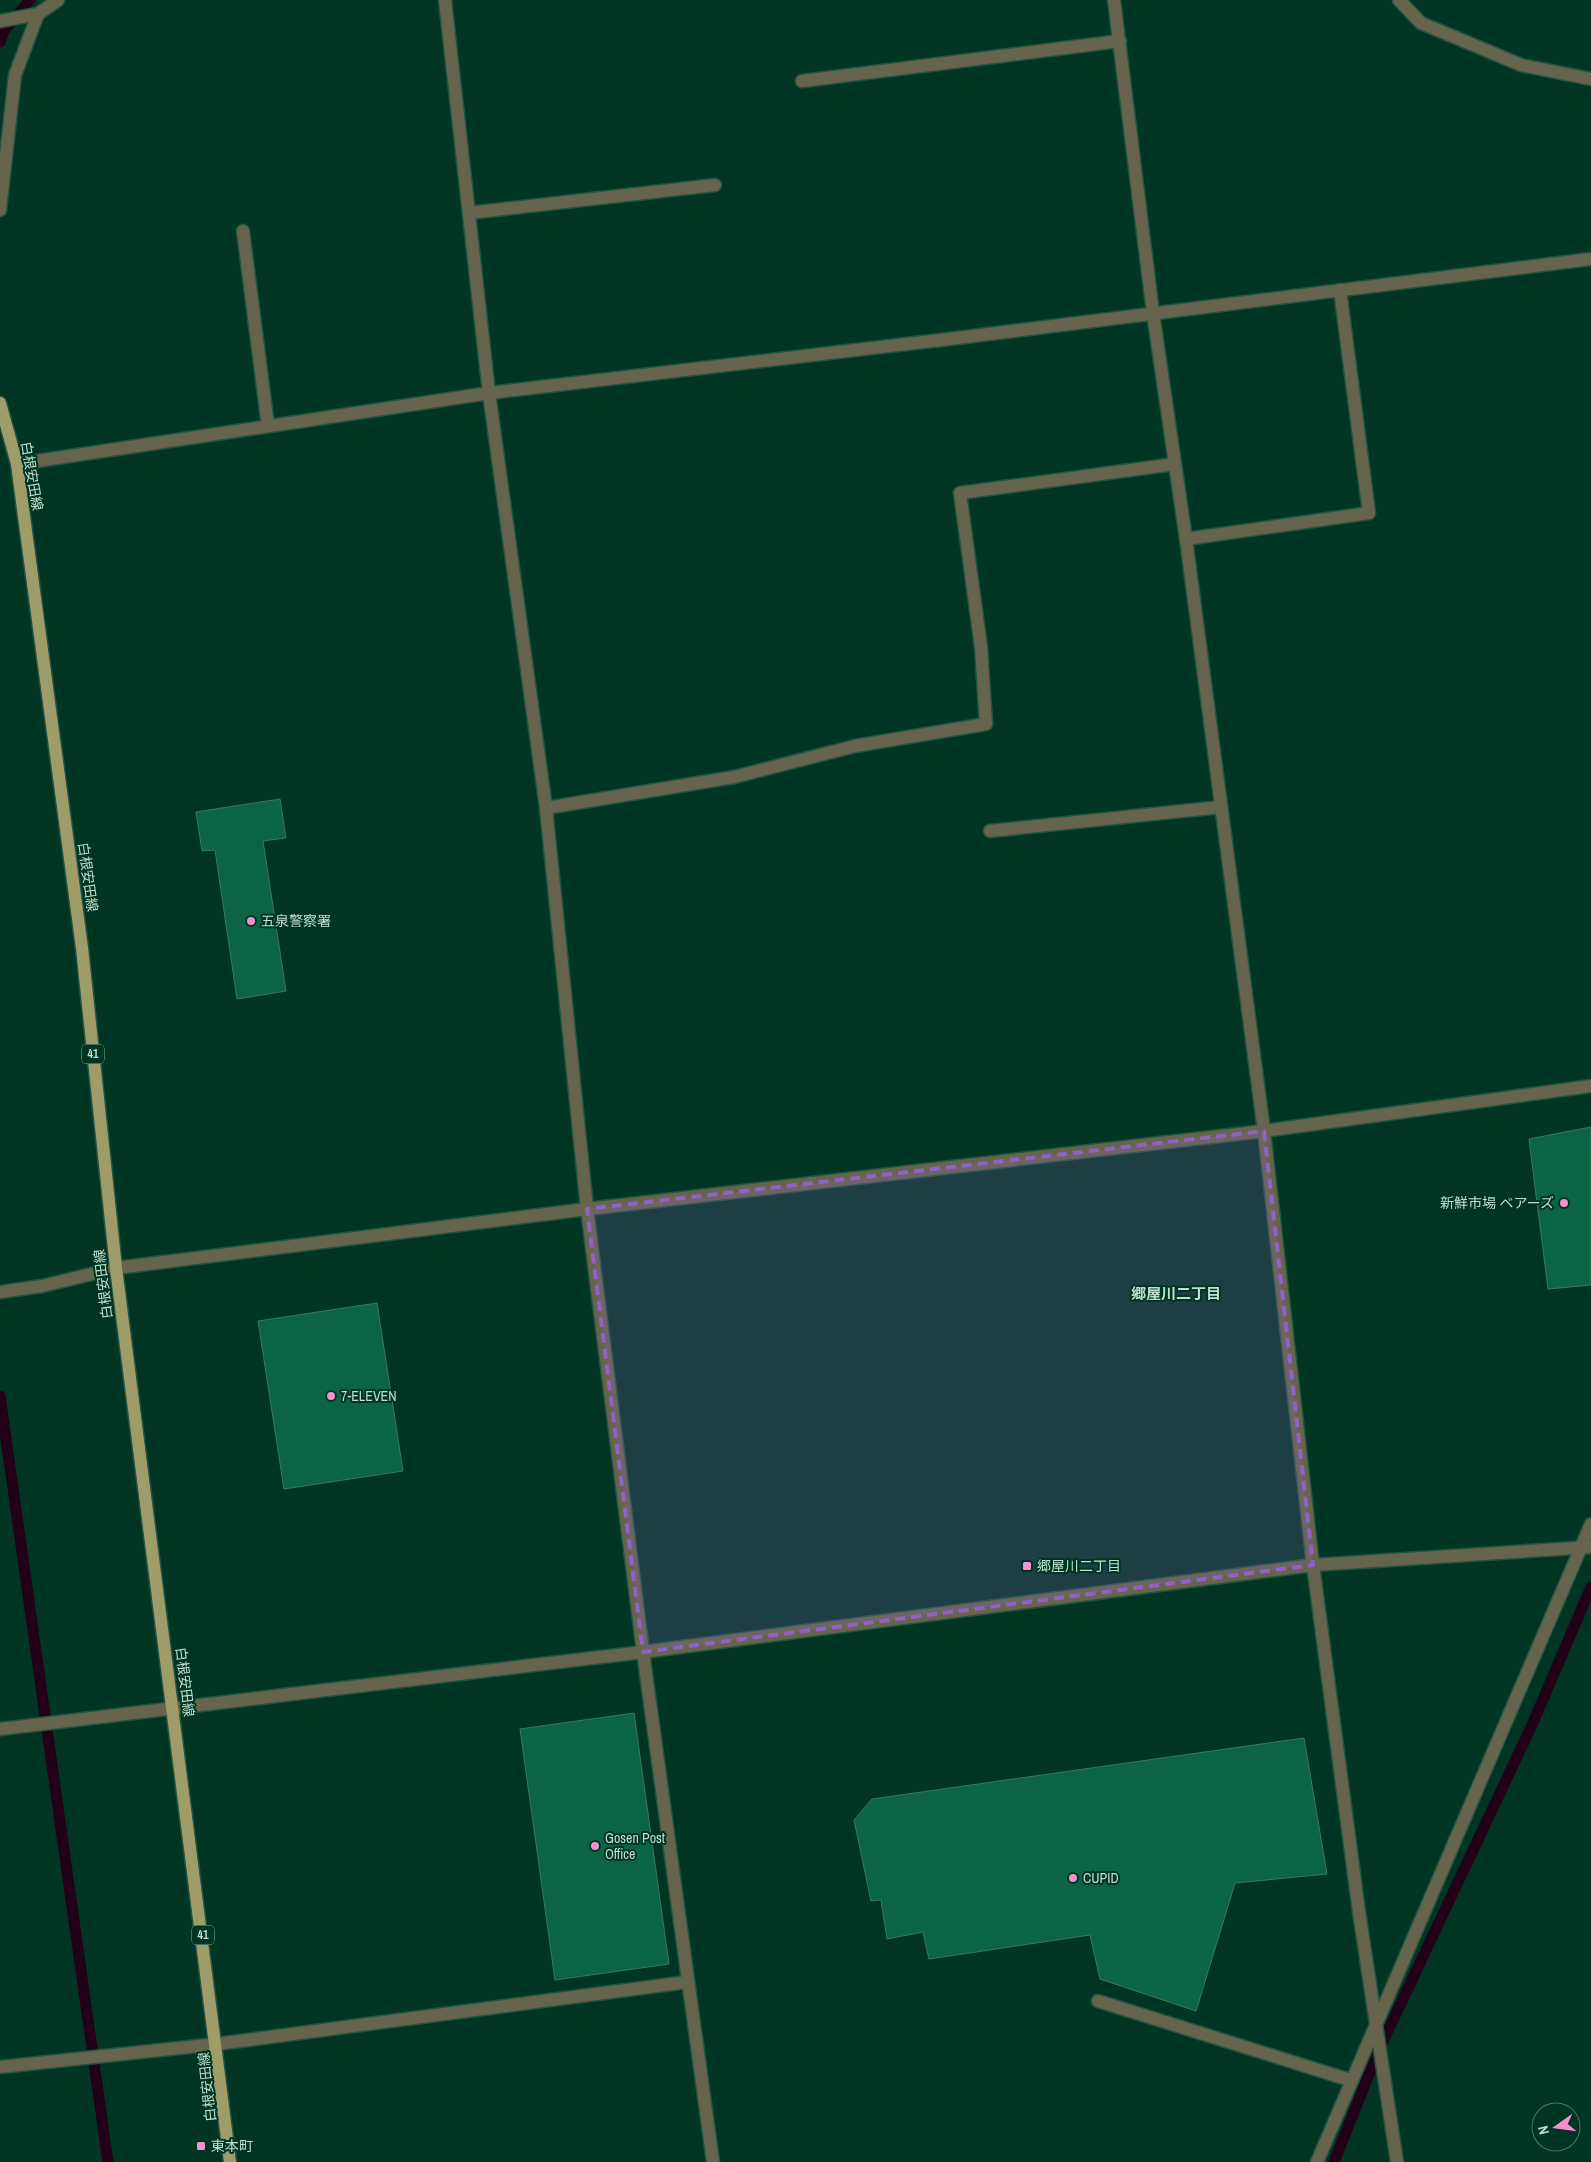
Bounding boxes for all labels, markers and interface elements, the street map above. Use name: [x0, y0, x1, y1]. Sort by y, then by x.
street label: 白根安田線: [17, 440, 47, 512]
street label: 白根安田線: [74, 841, 102, 913]
place label: 五泉警察署: [261, 912, 331, 930]
marker: 五泉警察署: [245, 915, 257, 927]
road number: 41: [82, 1044, 104, 1064]
place label: 新鮮市場 ベアーズ: [1440, 1194, 1554, 1212]
marker: 新鮮市場 ベアーズ: [1558, 1197, 1570, 1209]
street label: 白根安田線: [90, 1248, 116, 1320]
district label: 郷屋川二丁目: [1131, 1283, 1221, 1304]
place label: 7-ELEVEN: [341, 1387, 397, 1405]
marker: 7-ELEVEN: [325, 1390, 337, 1402]
place label: 郷屋川二丁目: [1037, 1557, 1121, 1575]
marker: 郷屋川二丁目: [1021, 1560, 1033, 1572]
street label: 白根安田線: [172, 1646, 198, 1718]
place label: Gosen Post Office: [605, 1829, 665, 1863]
marker: Gosen Post Office: [589, 1840, 601, 1852]
place label: CUPID: [1083, 1869, 1119, 1887]
marker: CUPID: [1067, 1872, 1079, 1884]
road number: 41: [192, 1926, 214, 1944]
street label: 白根安田線: [194, 2051, 220, 2123]
north arrow: [1531, 2102, 1581, 2152]
text: N: [1534, 2124, 1553, 2136]
place label: 東本町: [211, 2137, 253, 2155]
marker: 東本町: [195, 2140, 207, 2152]

